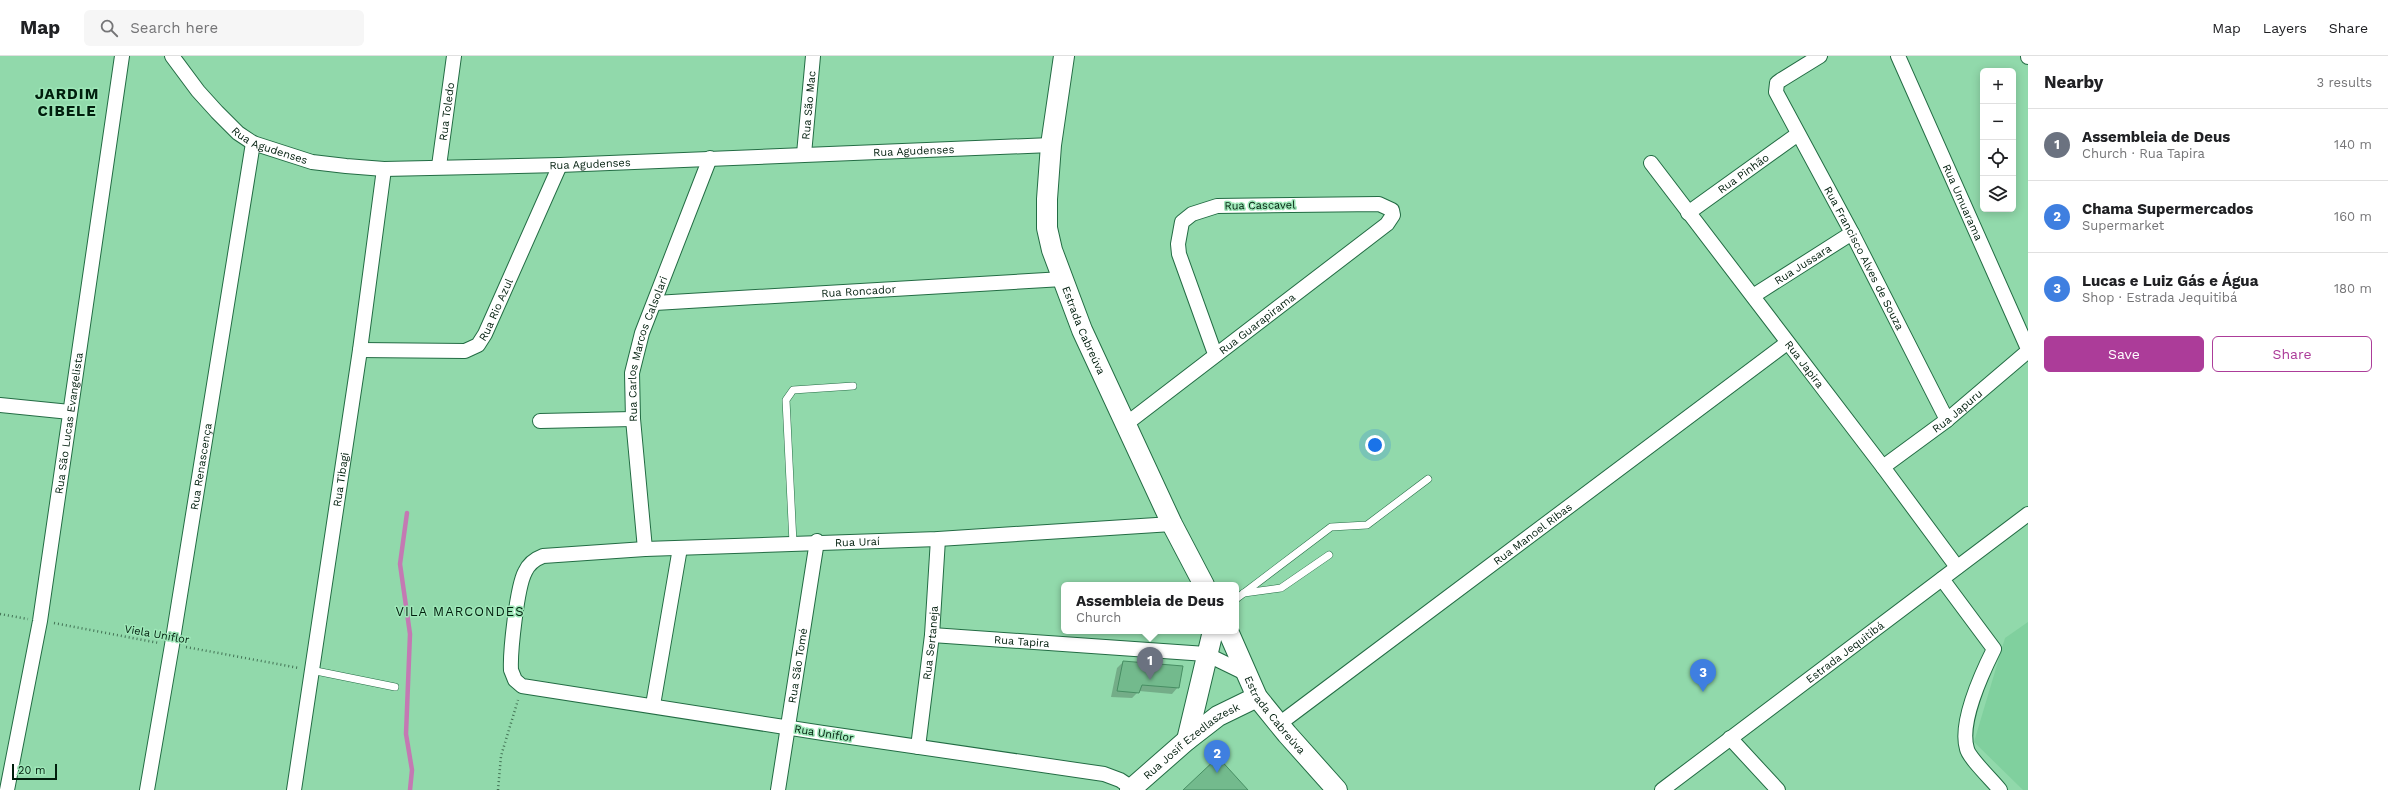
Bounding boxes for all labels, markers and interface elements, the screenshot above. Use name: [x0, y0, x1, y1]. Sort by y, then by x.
search box: [84, 10, 364, 46]
text: Map: [20, 16, 60, 39]
icon: search: [98, 17, 120, 39]
text: Search here: [130, 19, 218, 37]
text: Map: [2212, 20, 2241, 36]
text: Layers: [2263, 20, 2307, 36]
text: Share: [2329, 20, 2368, 36]
map controls: [1980, 68, 2016, 212]
button: +: [1980, 68, 2016, 104]
street label: Rua São Mac: [799, 70, 819, 140]
text: Nearby: [2044, 72, 2103, 92]
text: 3 results: [2317, 75, 2372, 90]
street label: Rua Toledo: [437, 82, 457, 142]
district label: JARDIM CIBELE: [35, 85, 99, 120]
button: −: [1980, 104, 2016, 140]
street label: Rua Agudenses: [229, 124, 309, 167]
text: Assembleia de Deus: [2082, 128, 2230, 146]
text: 1: [2054, 137, 2060, 152]
text: 140 m: [2334, 137, 2372, 152]
button: locate: [1980, 140, 2016, 176]
street label: Rua Agudenses: [873, 143, 955, 159]
text: Church · Rua Tapira: [2082, 146, 2205, 161]
street label: Rua Pinhão: [1715, 151, 1772, 196]
street label: Rua Agudenses: [549, 156, 631, 172]
street label: Rua Umuarama: [1940, 162, 1985, 243]
button: layers: [1980, 176, 2016, 212]
street label: Rua Francisco Alves de Souza: [1821, 184, 1906, 332]
street label: Rua Cascavel: [1224, 198, 1296, 213]
text: Chama Supermercados: [2082, 200, 2253, 218]
text: 2: [2053, 209, 2061, 224]
text: 160 m: [2334, 209, 2372, 224]
text: Supermarket: [2082, 218, 2164, 233]
street label: Rua Jussara: [1772, 242, 1834, 288]
text: Lucas e Luiz Gás e Água: [2082, 272, 2258, 290]
street label: Rua Carlos Marcos Calsolari: [626, 274, 670, 422]
street label: Rua Rio Azul: [476, 276, 516, 344]
text: 3: [2053, 281, 2061, 296]
text: 180 m: [2334, 281, 2372, 296]
street label: Rua Roncador: [821, 283, 897, 300]
street label: Estrada Cabreúva: [1059, 284, 1108, 377]
text: Shop · Estrada Jequitibá: [2082, 290, 2237, 305]
street label: Rua Guarapirama: [1217, 291, 1298, 357]
button: Save: [2044, 336, 2204, 372]
button: Share: [2212, 336, 2372, 372]
street label: Rua Japira: [1782, 338, 1826, 391]
street label: Rua São Lucas Evangelista: [52, 352, 86, 495]
street label: Rua Japuru: [1930, 387, 1985, 436]
street label: Rua Renascença: [188, 422, 215, 511]
your location: [1365, 435, 1385, 455]
street label: Rua Tibagi: [331, 451, 352, 508]
street label: Rua Manoel Ribas: [1491, 500, 1575, 568]
street label: Rua Uraí: [835, 535, 880, 550]
popup: [1061, 582, 1239, 634]
text: Assembleia de Deus: [1076, 592, 1224, 610]
district label: VILA MARCONDES: [396, 604, 524, 619]
street label: Rua Sertaneja: [920, 605, 941, 681]
text: Church: [1076, 610, 1121, 625]
street label: Estrada Jequitibá: [1804, 619, 1887, 686]
street label: Viela Uniflor: [123, 622, 191, 647]
street label: Rua São Tomé: [786, 627, 810, 704]
street label: Rua Tapira: [994, 633, 1050, 650]
pin: 1: [1137, 647, 1163, 680]
pin: 3: [1690, 659, 1716, 692]
street label: Estrada Cabreúva: [1242, 674, 1308, 757]
street label: Rua Josif Ezedlaszesk: [1141, 700, 1242, 782]
street label: Rua Uniflor: [793, 722, 855, 745]
pin: 2: [1204, 740, 1230, 773]
scale bar: [12, 762, 57, 781]
text: 20 m: [18, 764, 46, 777]

